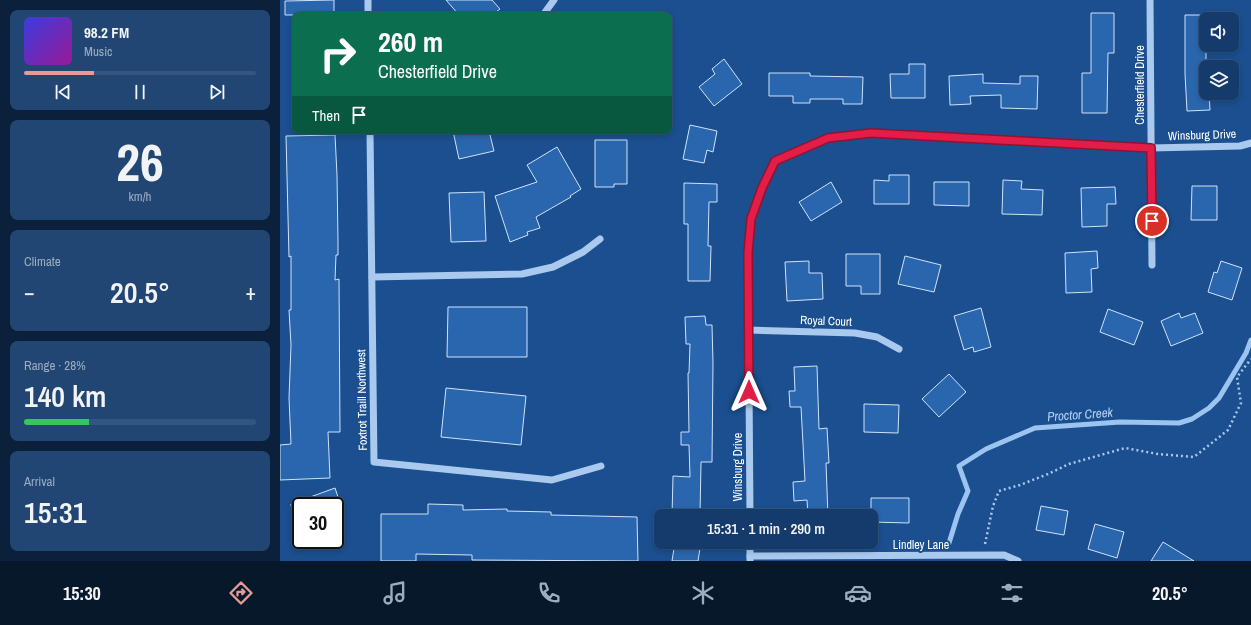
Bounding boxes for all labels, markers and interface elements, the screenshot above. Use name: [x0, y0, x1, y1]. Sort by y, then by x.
map controls: [1199, 12, 1239, 100]
button: sound: [1199, 12, 1239, 52]
text: 98.2 FM: [84, 22, 129, 43]
text: 260 m: [378, 23, 443, 61]
icon: right: [312, 28, 364, 80]
text: Music: [84, 43, 112, 60]
street label: Chesterfield Drive: [1132, 45, 1148, 125]
text: Chesterfield Drive: [378, 59, 497, 84]
button: layers: [1199, 60, 1239, 100]
icon: previous: [52, 81, 74, 103]
icon: pause: [129, 81, 151, 103]
icon: next: [206, 81, 228, 103]
icon: arrive: [348, 104, 370, 126]
text: Then: [312, 105, 340, 126]
street label: Winsburg Drive: [1168, 126, 1236, 144]
text: 26: [116, 127, 164, 197]
text: km/h: [128, 188, 152, 205]
pin: [1135, 204, 1169, 238]
icon: arrive: [1141, 210, 1163, 232]
text: Climate: [24, 253, 61, 270]
text: 20.5°: [110, 272, 170, 312]
text: −: [24, 277, 35, 307]
text: +: [245, 277, 256, 307]
street label: Royal Court: [800, 312, 852, 330]
street label: Foxtrot Traill Northwest: [353, 349, 371, 451]
text: Range · 28%: [24, 357, 86, 374]
position arrow: [728, 371, 770, 413]
text: 140 km: [24, 376, 106, 416]
water label: Proctor Creek: [1047, 404, 1114, 425]
street label: Winsburg Drive: [730, 433, 746, 501]
text: Arrival: [24, 473, 55, 490]
text: 15:31: [24, 492, 86, 532]
speed limit sign: 30: [292, 497, 344, 549]
text: 15:31 · 1 min · 290 m: [707, 518, 825, 539]
street label: Lindley Lane: [893, 537, 949, 553]
icon: directions: [227, 579, 255, 607]
icon: music: [381, 579, 409, 607]
icon: phone: [535, 579, 563, 607]
icon: climate: [689, 579, 717, 607]
icon: car: [844, 579, 872, 607]
icon: filters: [998, 579, 1026, 607]
text: 15:30: [63, 581, 101, 606]
text: 20.5°: [1152, 581, 1188, 606]

